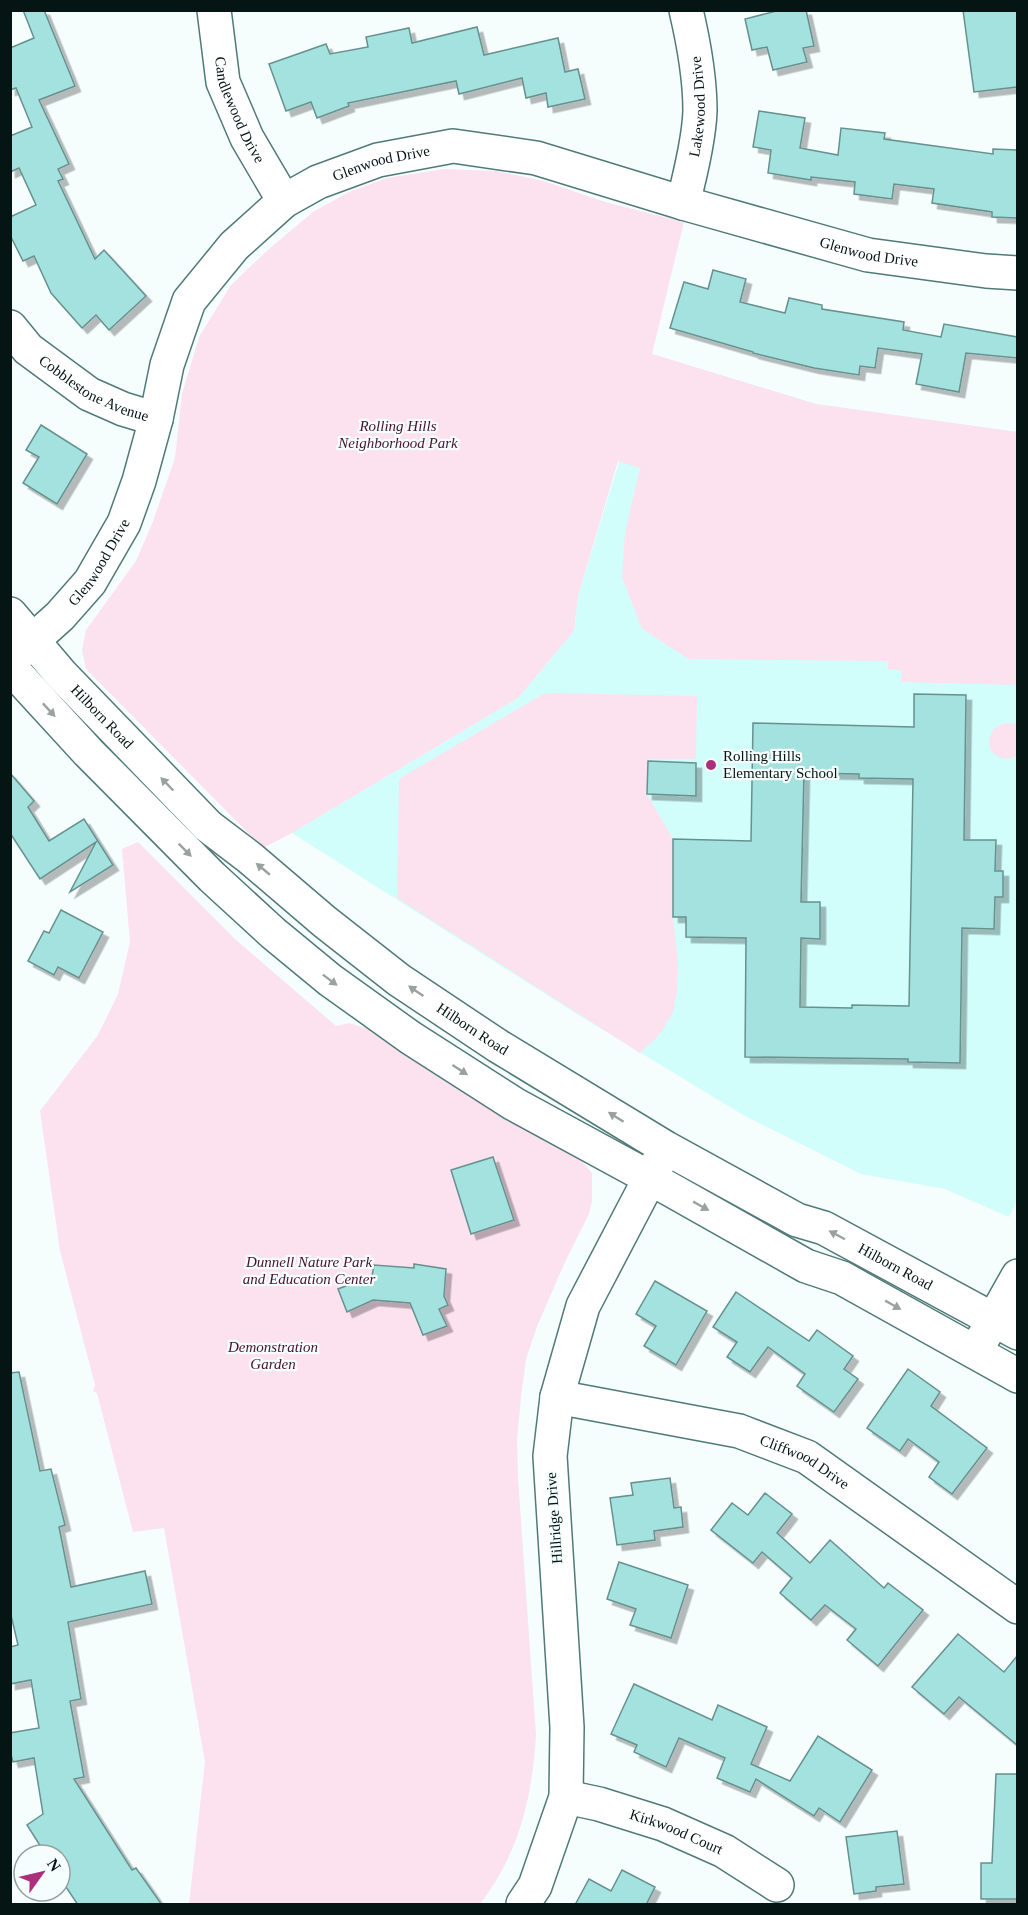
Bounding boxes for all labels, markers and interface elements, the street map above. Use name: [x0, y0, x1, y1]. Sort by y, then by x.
street label: Lakewood Drive: [686, 55, 708, 158]
street label: Candlewood Drive: [212, 56, 268, 166]
street label: Glenwood Drive: [330, 142, 432, 184]
street label: Glenwood Drive: [818, 234, 920, 270]
street label: Cobblestone Avenue: [36, 352, 151, 424]
park label: Rolling Hills Neighborhood Park: [337, 418, 458, 451]
street label: Glenwood Drive: [65, 517, 133, 609]
street label: Hilborn Road: [68, 682, 137, 752]
one-way arrow: [42, 703, 56, 718]
place label: Rolling Hills Elementary School: [723, 748, 838, 781]
marker: Rolling Hills Elementary School: [704, 758, 718, 772]
one-way arrow: [161, 778, 175, 792]
one-way arrow: [177, 843, 191, 857]
one-way arrow: [255, 863, 271, 876]
one-way arrow: [322, 974, 338, 986]
one-way arrow: [408, 985, 424, 997]
street label: Hilborn Road: [434, 1000, 512, 1059]
one-way arrow: [452, 1064, 469, 1075]
one-way arrow: [608, 1111, 625, 1122]
one-way arrow: [693, 1201, 710, 1211]
one-way arrow: [828, 1230, 845, 1240]
street label: Hilborn Road: [856, 1240, 936, 1293]
park label: Dunnell Nature Park and Education Center: [243, 1254, 375, 1287]
one-way arrow: [885, 1300, 902, 1310]
park label: Demonstration Garden: [227, 1339, 318, 1372]
street label: Cliffwood Drive: [758, 1432, 852, 1493]
street label: Hillridge Drive: [543, 1471, 565, 1564]
street label: Kirkwood Court: [628, 1806, 726, 1858]
north arrow: [12, 1843, 72, 1903]
text: N: [44, 1855, 65, 1875]

